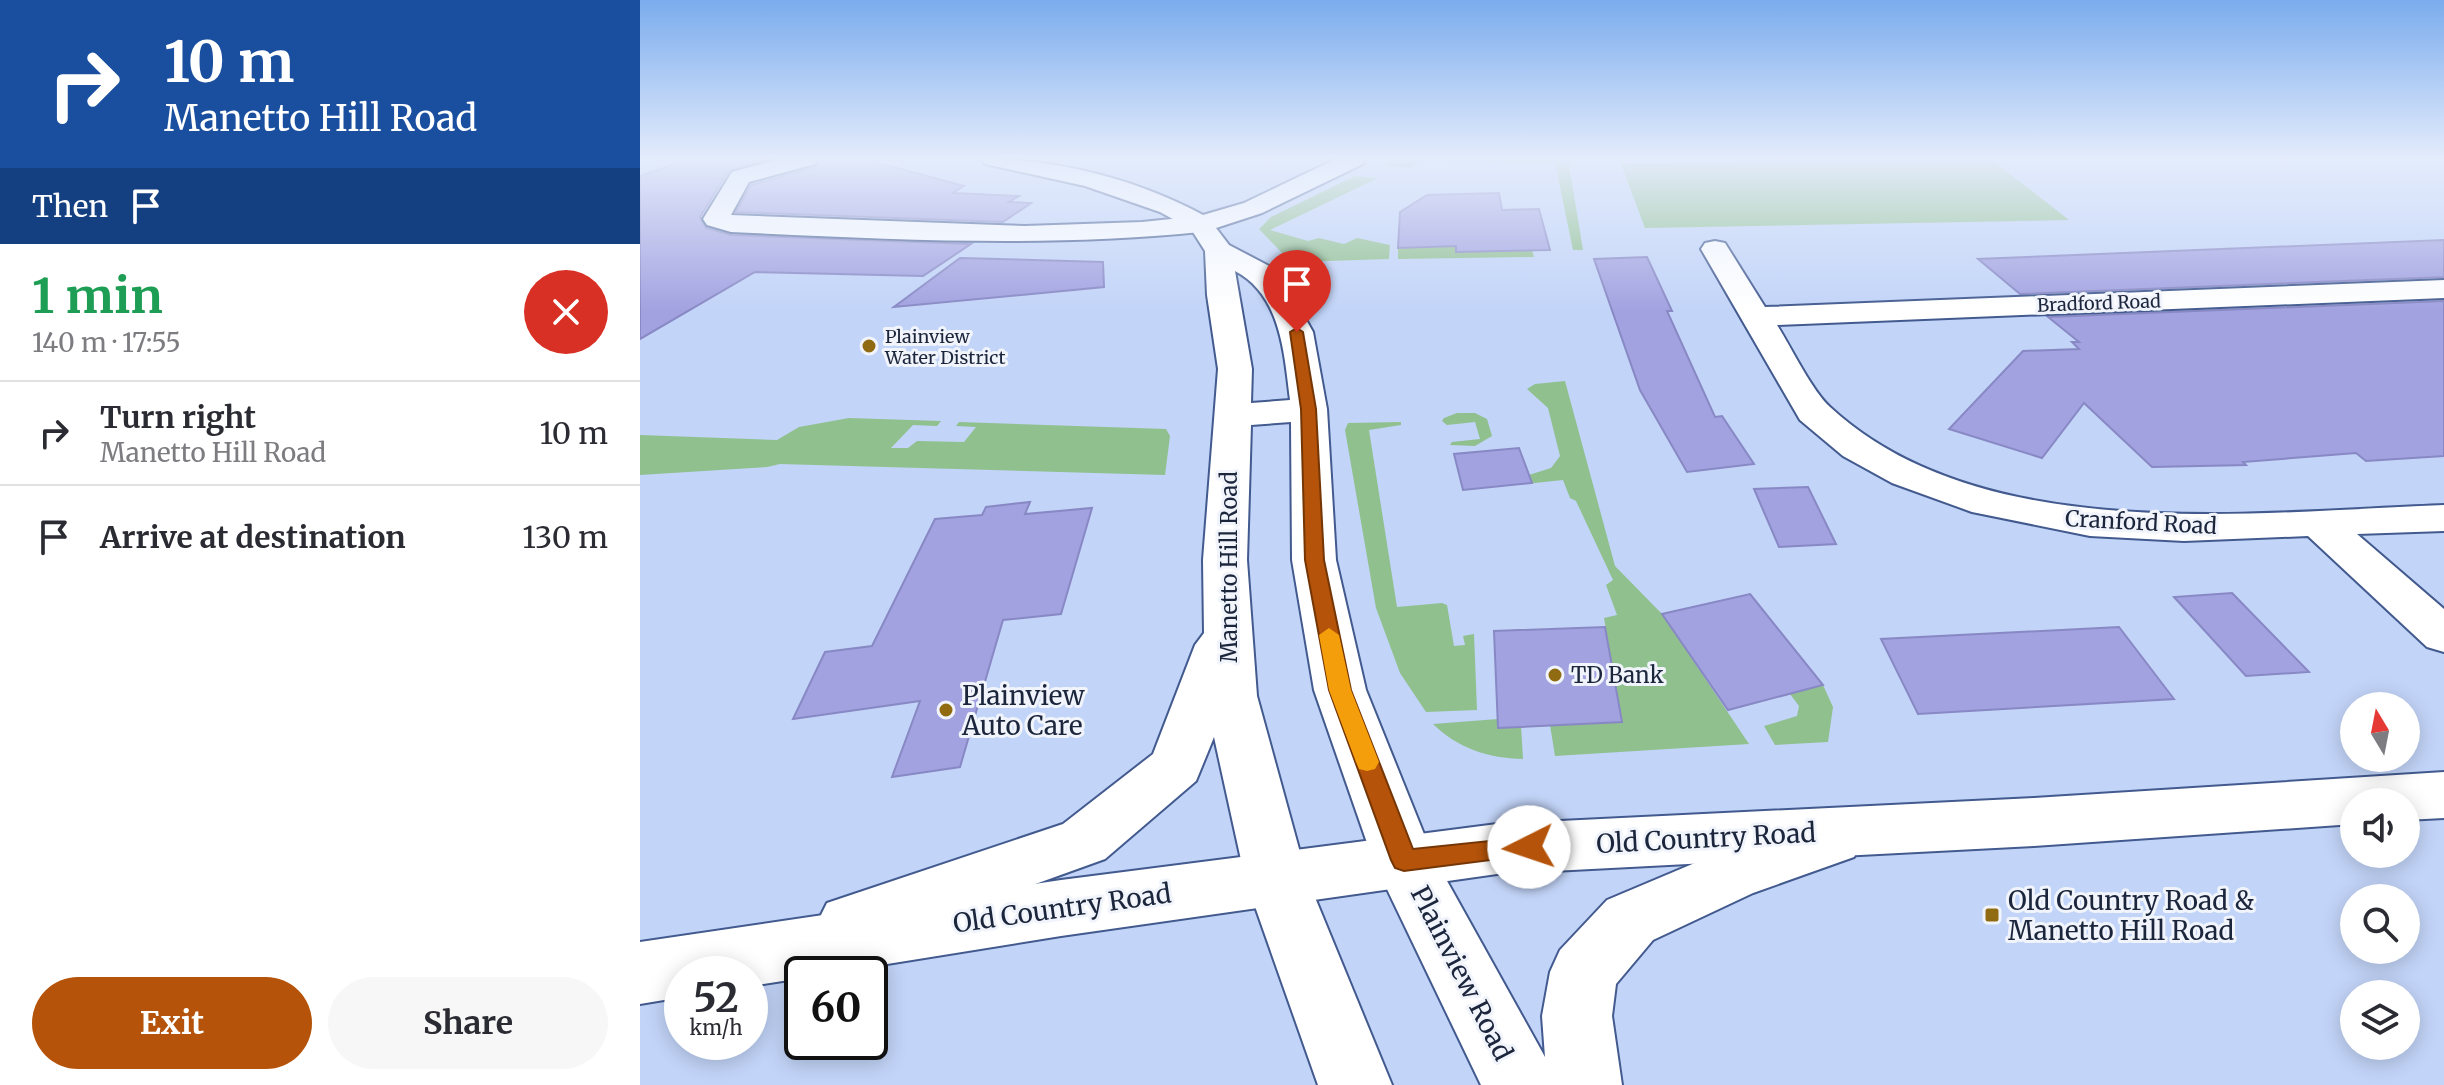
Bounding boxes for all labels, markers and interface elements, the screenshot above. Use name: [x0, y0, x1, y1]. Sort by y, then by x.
text: 10 m: [164, 27, 294, 97]
icon: right: [32, 32, 136, 136]
text: Manetto Hill Road: [164, 96, 477, 141]
icon: arrive: [124, 184, 168, 228]
text: Then: [32, 187, 108, 225]
pin: [1263, 250, 1331, 332]
icon: arrive: [1275, 262, 1319, 306]
text: 1 min: [32, 266, 163, 326]
button: close: [524, 270, 608, 354]
street label: Bradford Road: [2037, 289, 2161, 317]
place label: Plainview Water District: [884, 325, 1005, 369]
text: 140 m · 17:55: [32, 326, 181, 359]
marker: Plainview Water District: [860, 337, 878, 355]
text: Turn right: [100, 398, 256, 436]
icon: right: [32, 411, 76, 455]
text: 10 m: [540, 414, 608, 452]
text: Manetto Hill Road: [100, 436, 326, 469]
street label: Manetto Hill Road: [1215, 471, 1243, 663]
street label: Cranford Road: [2064, 504, 2218, 540]
icon: arrive: [32, 515, 76, 559]
text: Arrive at destination: [100, 518, 406, 556]
text: 130 m: [522, 518, 608, 556]
place label: TD Bank: [1571, 661, 1664, 689]
marker: TD Bank: [1546, 666, 1564, 684]
place label: Plainview Auto Care: [961, 679, 1086, 742]
north arrow: [2340, 692, 2420, 772]
map controls: [2340, 692, 2420, 1060]
marker: Plainview Auto Care: [937, 701, 955, 719]
button: sound: [2340, 788, 2420, 868]
position arrow: [1487, 805, 1571, 889]
street label: Old Country Road: [1595, 816, 1817, 860]
street label: Old Country Road: [951, 876, 1174, 940]
street label: Plainview Road: [1404, 880, 1520, 1066]
place label: Old Country Road & Manetto Hill Road: [2008, 884, 2254, 947]
button: search: [2340, 884, 2420, 964]
marker: Old Country Road & Manetto Hill Road: [1983, 906, 2001, 924]
speed limit sign: 60: [784, 956, 888, 1060]
text: 52: [693, 973, 739, 1023]
button: Exit: [32, 977, 312, 1069]
button: Share: [328, 977, 608, 1069]
button: layers: [2340, 980, 2420, 1060]
text: km/h: [690, 1015, 742, 1040]

